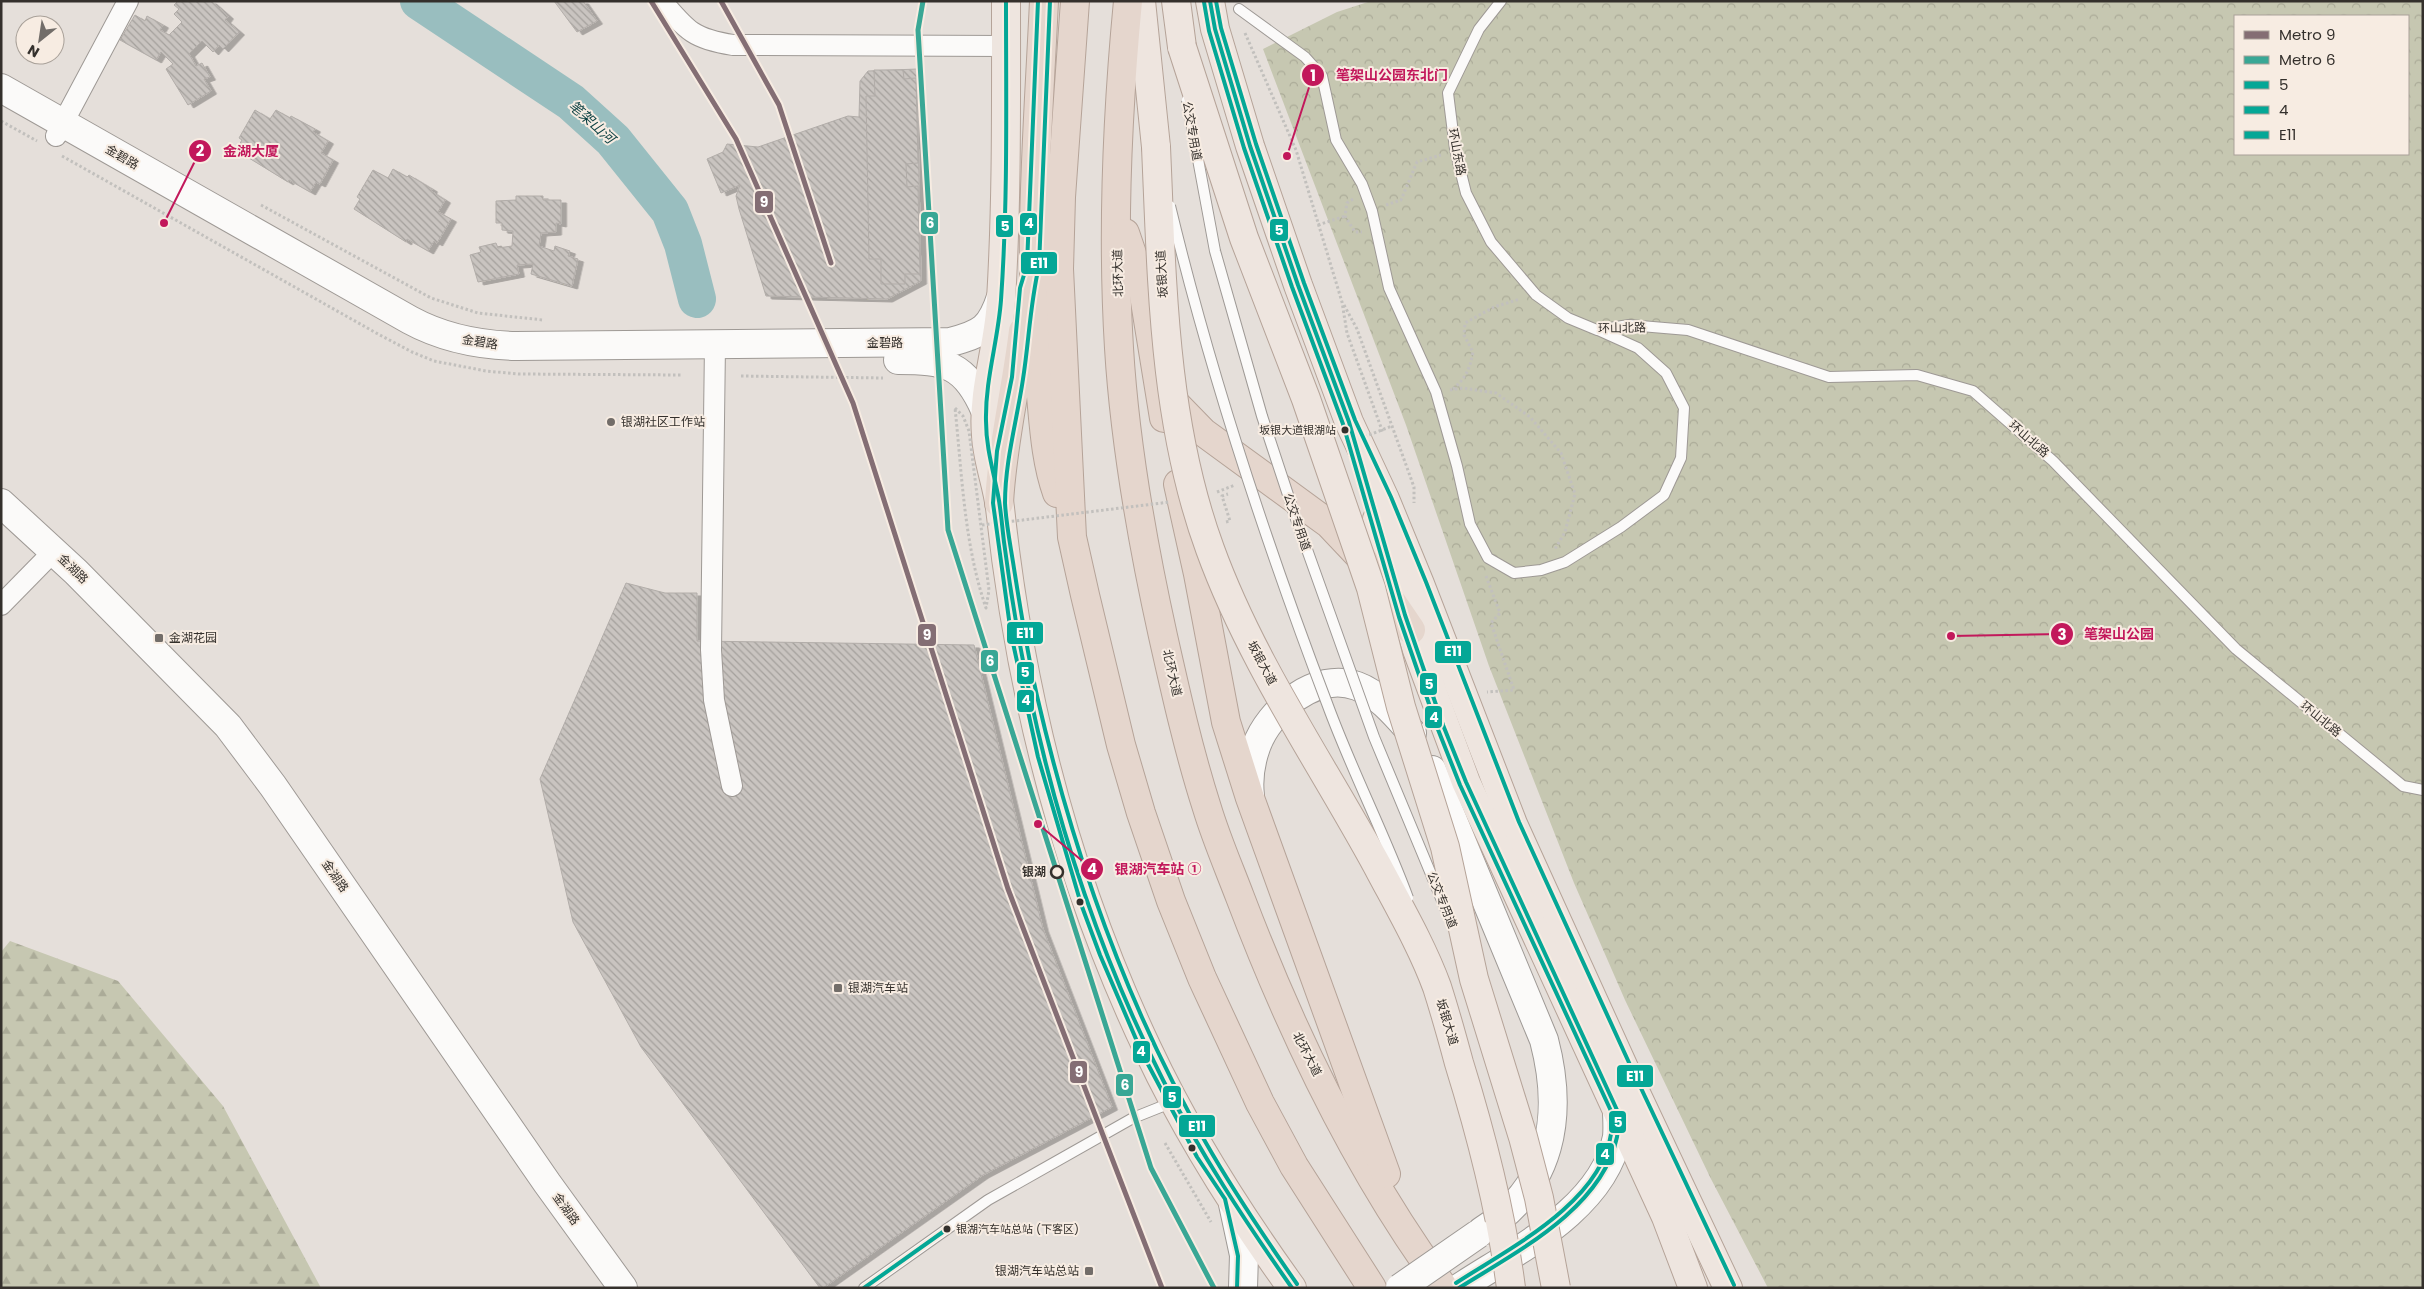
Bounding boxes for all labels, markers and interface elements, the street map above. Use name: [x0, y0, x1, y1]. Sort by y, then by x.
north arrow: [15, 15, 65, 65]
legend: [2234, 15, 2409, 155]
text: Metro 9: [2279, 24, 2335, 45]
text: N: [24, 40, 43, 63]
text: Metro 6: [2279, 49, 2335, 70]
callout: 笔架山公园东北门: [1301, 61, 1458, 90]
text: 1: [1310, 65, 1316, 86]
text: 笔架山公园东北门: [1336, 65, 1448, 85]
text: 5: [2279, 74, 2288, 95]
water label: 笔架山河: [565, 96, 622, 150]
text: 4: [2279, 99, 2288, 120]
street label: 公交专用道: [1179, 100, 1206, 162]
text: E11: [2279, 124, 2296, 145]
street label: 环山东路: [1445, 127, 1470, 177]
callout: 金湖大厦: [188, 136, 289, 165]
street label: 金碧路: [102, 140, 142, 173]
text: 2: [196, 140, 205, 161]
text: 金湖大厦: [223, 141, 279, 161]
line badge: 9: [754, 190, 774, 214]
text: 9: [760, 192, 768, 212]
line badge: 6: [920, 211, 939, 235]
line badge: 4: [1019, 212, 1038, 236]
text: 6: [926, 213, 935, 233]
text: 4: [1024, 213, 1034, 233]
line badge: 5: [995, 214, 1014, 238]
text: 5: [1000, 216, 1010, 236]
line badge: 5: [1269, 218, 1289, 242]
text: 5: [1274, 220, 1284, 240]
street label: 北环大道: [1109, 249, 1126, 297]
street label: 坂银大道: [1152, 250, 1171, 298]
line badge: E11: [1020, 251, 1058, 275]
text: E11: [1030, 253, 1048, 273]
street label: 环山北路: [1598, 319, 1646, 336]
street label: 金碧路: [461, 330, 499, 353]
street label: 金碧路: [867, 334, 903, 351]
place label: 银湖社区工作站: [621, 413, 705, 430]
marker: 银湖社区工作站: [605, 416, 617, 428]
street label: 环山北路: [2006, 416, 2053, 461]
place label: 坂银大道银湖站: [1259, 422, 1336, 438]
marker: 坂银大道银湖站: [1340, 425, 1350, 435]
street label: 公交专用道: [1280, 491, 1315, 553]
street label: 金湖路: [54, 550, 92, 587]
callout: 笔架山公园: [2049, 620, 2164, 649]
line badge: E11: [1006, 621, 1044, 645]
line badge: 9: [917, 623, 937, 647]
text: E11: [1016, 623, 1034, 643]
text: 3: [2057, 624, 2067, 645]
text: 笔架山公园: [2084, 624, 2154, 644]
text: 9: [923, 625, 931, 645]
place label: 金湖花园: [169, 629, 217, 646]
marker: 金湖花园: [153, 632, 165, 644]
street label: 坂银大道: [1244, 638, 1281, 688]
line badge: E11: [1434, 640, 1472, 664]
text: E11: [1444, 641, 1462, 661]
street label: 北环大道: [1159, 648, 1186, 698]
line badge: 6: [980, 649, 999, 673]
text: 6: [986, 651, 995, 671]
line badge: 5: [1016, 661, 1035, 685]
text: 5: [1020, 662, 1030, 682]
line badge: 5: [1419, 672, 1438, 696]
text: 5: [1424, 674, 1434, 694]
line badge: 4: [1016, 689, 1035, 713]
text: 4: [1021, 690, 1031, 710]
street label: 环山北路: [2297, 697, 2345, 740]
line badge: 4: [1424, 705, 1443, 729]
text: 4: [1429, 707, 1439, 727]
callout: 银湖汽车站 ①: [1079, 855, 1211, 884]
street label: 金湖路: [318, 856, 353, 895]
text: 4: [1087, 858, 1097, 879]
text: 银湖汽车站 ①: [1115, 859, 1201, 879]
place label: 银湖: [1022, 863, 1046, 880]
marker: 银湖: [1050, 865, 1064, 879]
street label: 公交专用道: [1423, 869, 1462, 931]
unlabelled marker: [1075, 897, 1085, 907]
place label: 银湖汽车站: [848, 979, 908, 996]
marker: 银湖汽车站: [832, 982, 844, 994]
street label: 坂银大道: [1432, 996, 1463, 1047]
street label: 北环大道: [1289, 1029, 1326, 1079]
line badge: 4: [1132, 1040, 1151, 1064]
text: 4: [1136, 1041, 1146, 1061]
line badge: 9: [1069, 1060, 1088, 1084]
text: 9: [1075, 1062, 1083, 1082]
line badge: E11: [1616, 1064, 1654, 1088]
text: E11: [1626, 1066, 1644, 1086]
line badge: 6: [1115, 1073, 1134, 1097]
text: 6: [1121, 1075, 1130, 1095]
line badge: 5: [1162, 1085, 1182, 1109]
text: 5: [1167, 1087, 1177, 1107]
line badge: 5: [1608, 1110, 1627, 1134]
text: 5: [1613, 1112, 1623, 1132]
line badge: E11: [1178, 1114, 1216, 1138]
text: E11: [1188, 1116, 1206, 1136]
line badge: 4: [1595, 1142, 1615, 1166]
unlabelled marker: [1187, 1143, 1197, 1153]
text: 4: [1600, 1144, 1610, 1164]
street label: 金湖路: [549, 1189, 584, 1228]
place label: 银湖汽车站总站 (下客区): [956, 1221, 1079, 1237]
marker: 银湖汽车站总站 (下客区): [942, 1224, 952, 1234]
place label: 银湖汽车站总站: [995, 1262, 1079, 1279]
marker: 银湖汽车站总站: [1083, 1265, 1095, 1277]

